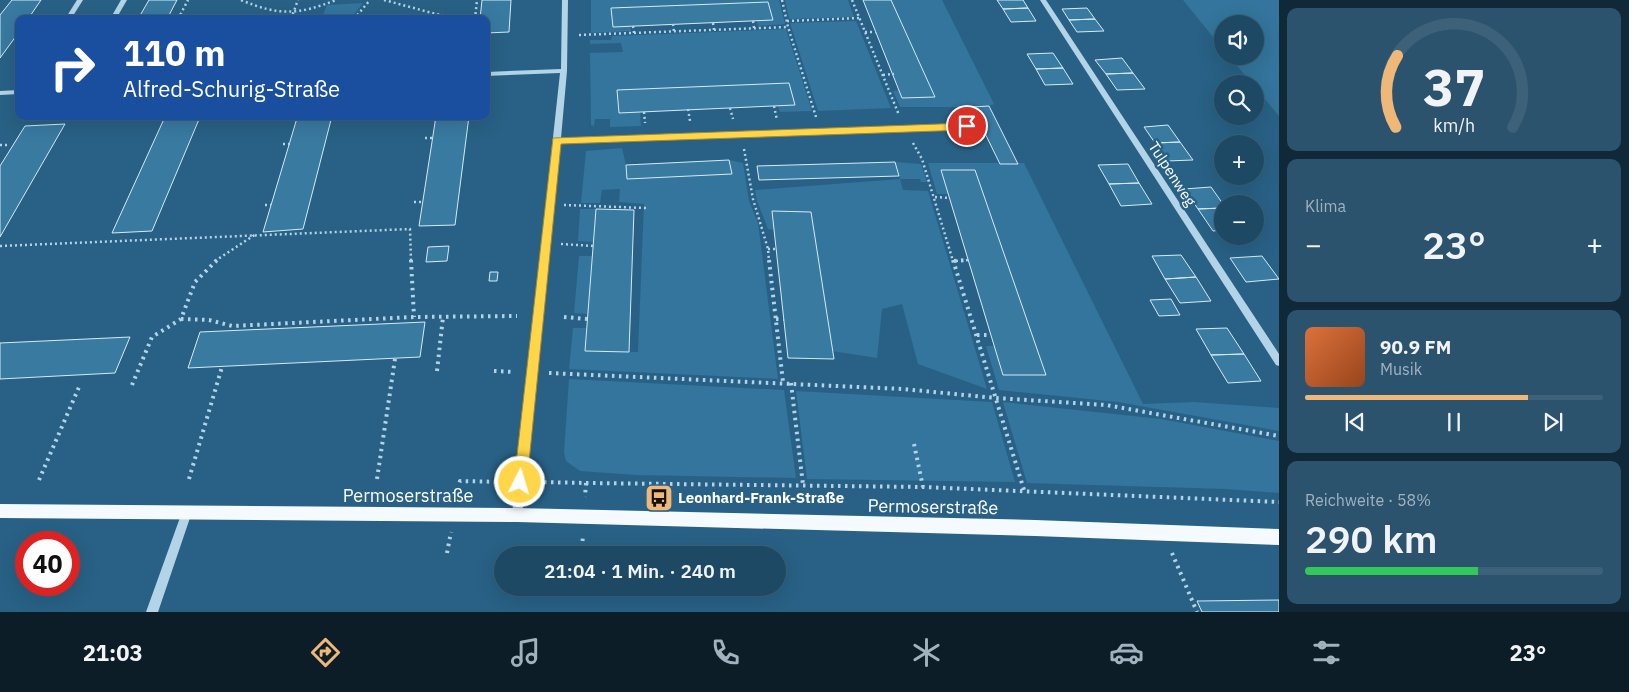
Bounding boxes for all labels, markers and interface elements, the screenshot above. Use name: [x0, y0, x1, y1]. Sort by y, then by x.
map controls: [1214, 15, 1264, 245]
button: sound: [1214, 15, 1264, 65]
text: 110 m: [123, 30, 226, 76]
icon: right: [40, 35, 105, 100]
text: 37: [1423, 53, 1485, 120]
text: Alfred-Schurig-Straße: [123, 74, 340, 103]
button: search: [1214, 75, 1264, 125]
pin: [946, 105, 988, 147]
icon: arrive: [953, 112, 981, 140]
text: km/h: [1433, 114, 1475, 137]
button: +: [1214, 135, 1264, 185]
street label: Tulpenweg: [1144, 138, 1200, 210]
button: −: [1214, 195, 1264, 245]
text: Klima: [1305, 196, 1346, 216]
text: 23°: [1422, 220, 1486, 269]
text: −: [1305, 226, 1322, 263]
text: +: [1586, 226, 1603, 263]
text: 90.9 FM: [1380, 335, 1451, 359]
text: Musik: [1380, 359, 1422, 379]
icon: previous: [1341, 408, 1369, 436]
icon: pause: [1440, 408, 1468, 436]
icon: next: [1539, 408, 1567, 436]
position arrow: [493, 455, 545, 507]
bus stop icon: Leonhard-Frank-Straße: [644, 483, 674, 513]
street label: Permoserstraße: [343, 484, 473, 507]
place label: Leonhard-Frank-Straße: [678, 488, 844, 507]
text: Reichweite · 58%: [1305, 490, 1431, 510]
street label: Permoserstraße: [868, 494, 999, 519]
text: 290 km: [1305, 514, 1437, 563]
speed limit sign: 40: [15, 531, 80, 596]
text: 21:04 · 1 Min. · 240 m: [544, 559, 736, 583]
icon: directions: [308, 635, 343, 670]
icon: music: [508, 635, 543, 670]
icon: phone: [708, 635, 743, 670]
icon: climate: [909, 635, 944, 670]
icon: car: [1109, 635, 1144, 670]
icon: filters: [1309, 635, 1344, 670]
text: 21:03: [83, 638, 143, 667]
text: 23°: [1510, 638, 1546, 667]

